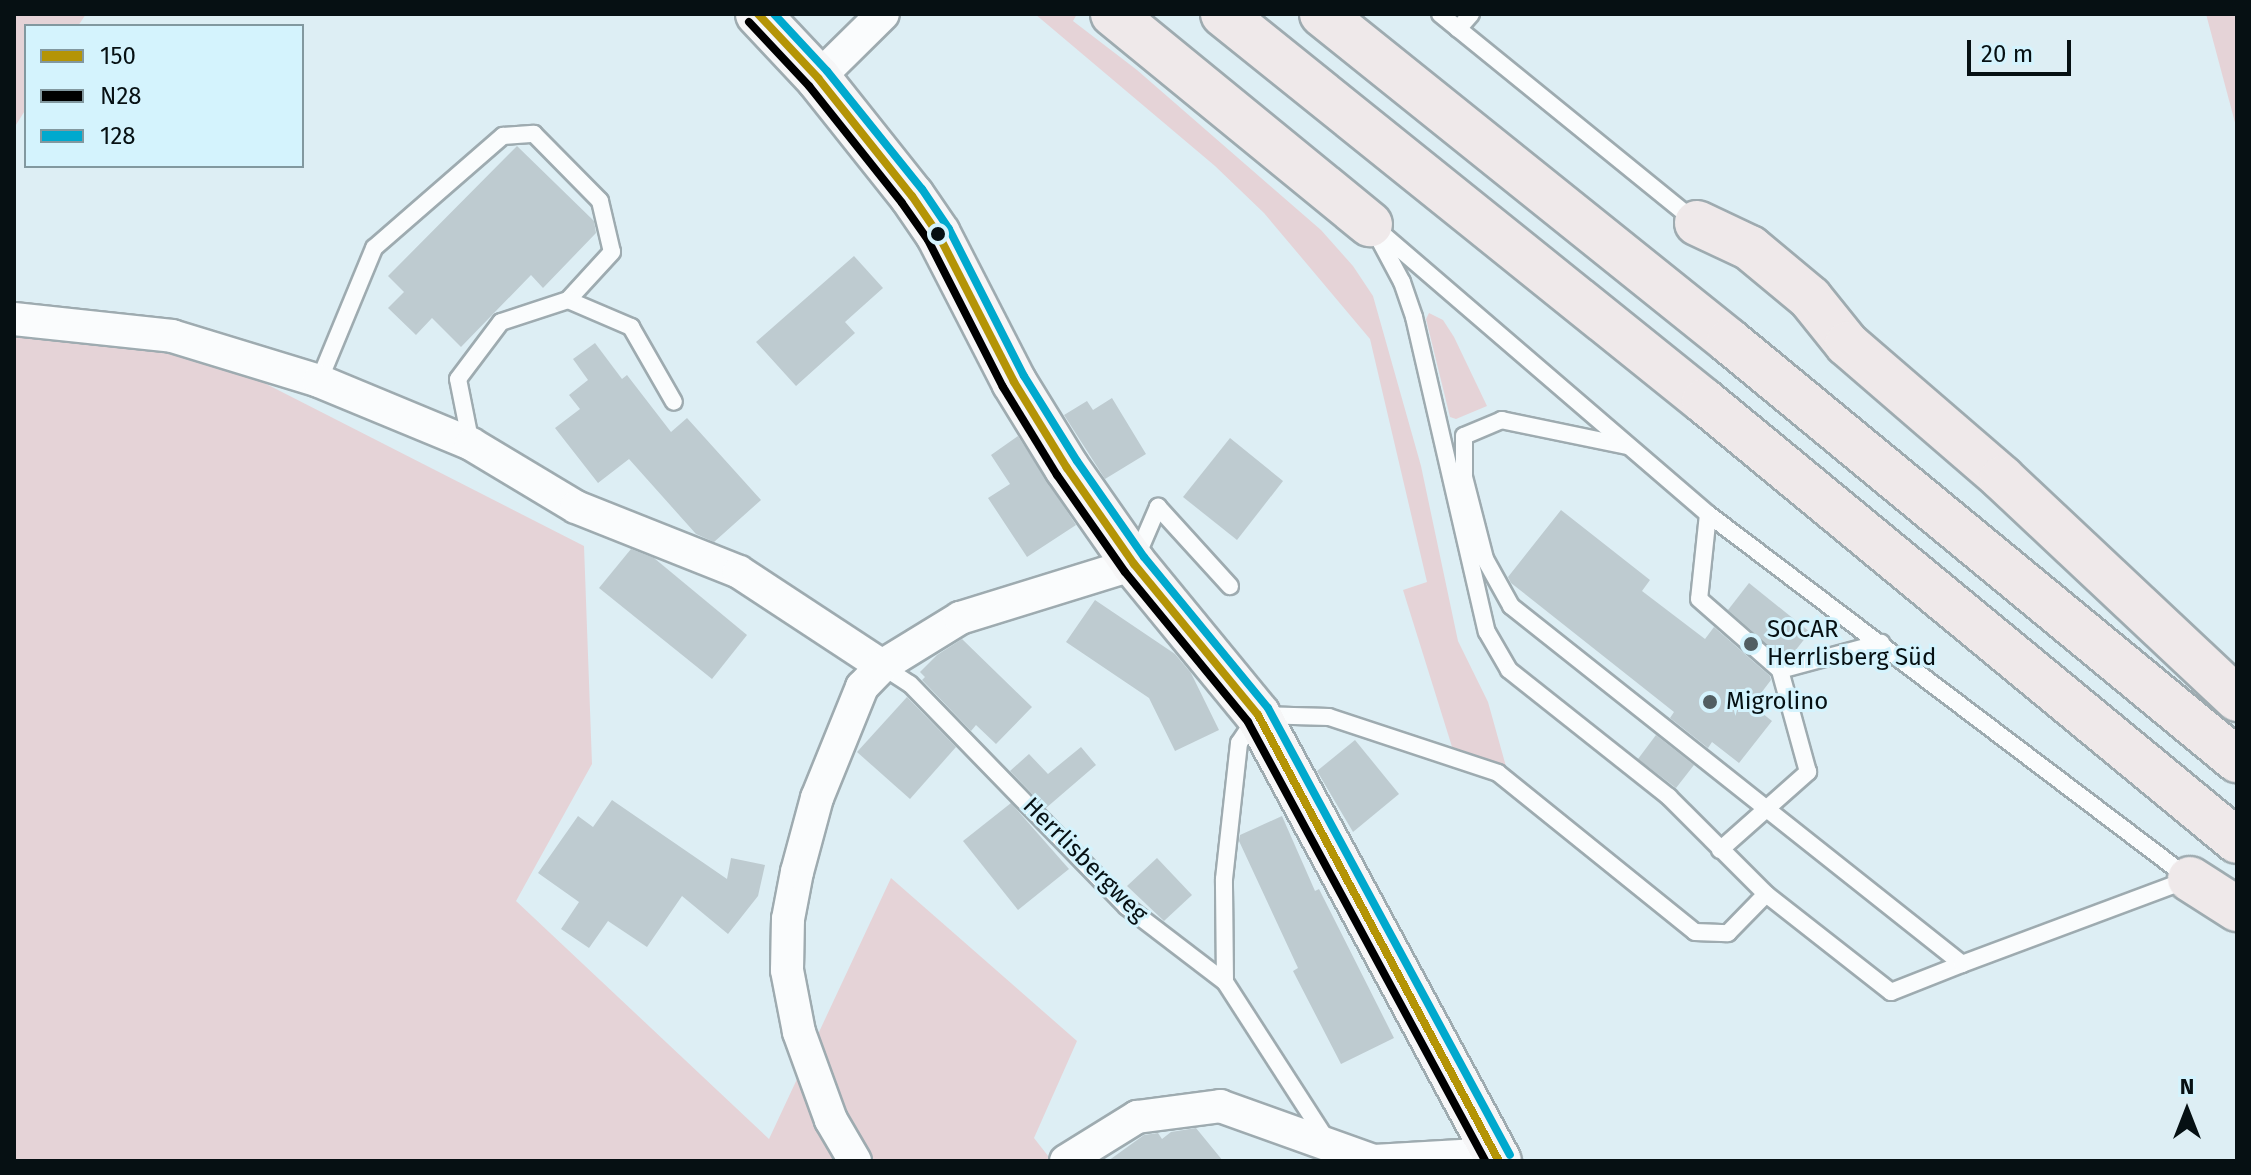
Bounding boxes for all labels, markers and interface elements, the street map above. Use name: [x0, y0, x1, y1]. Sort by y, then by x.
legend: [24, 24, 304, 168]
scale bar: [1971, 24, 2075, 74]
text: 20 m: [1981, 40, 2033, 68]
text: 150: [100, 42, 136, 70]
text: N28: [100, 82, 142, 110]
text: 128: [100, 122, 136, 150]
unlabelled marker: [930, 226, 946, 242]
place label: SOCAR Herrlisberg Süd: [1767, 616, 1936, 672]
marker: SOCAR Herrlisberg Süd: [1742, 635, 1760, 653]
place label: Migrolino: [1726, 688, 1828, 716]
marker: Migrolino: [1701, 693, 1719, 711]
street label: Herrlisbergweg: [1017, 792, 1153, 928]
north arrow: [2147, 1071, 2227, 1151]
text: N: [2180, 1073, 2194, 1100]

